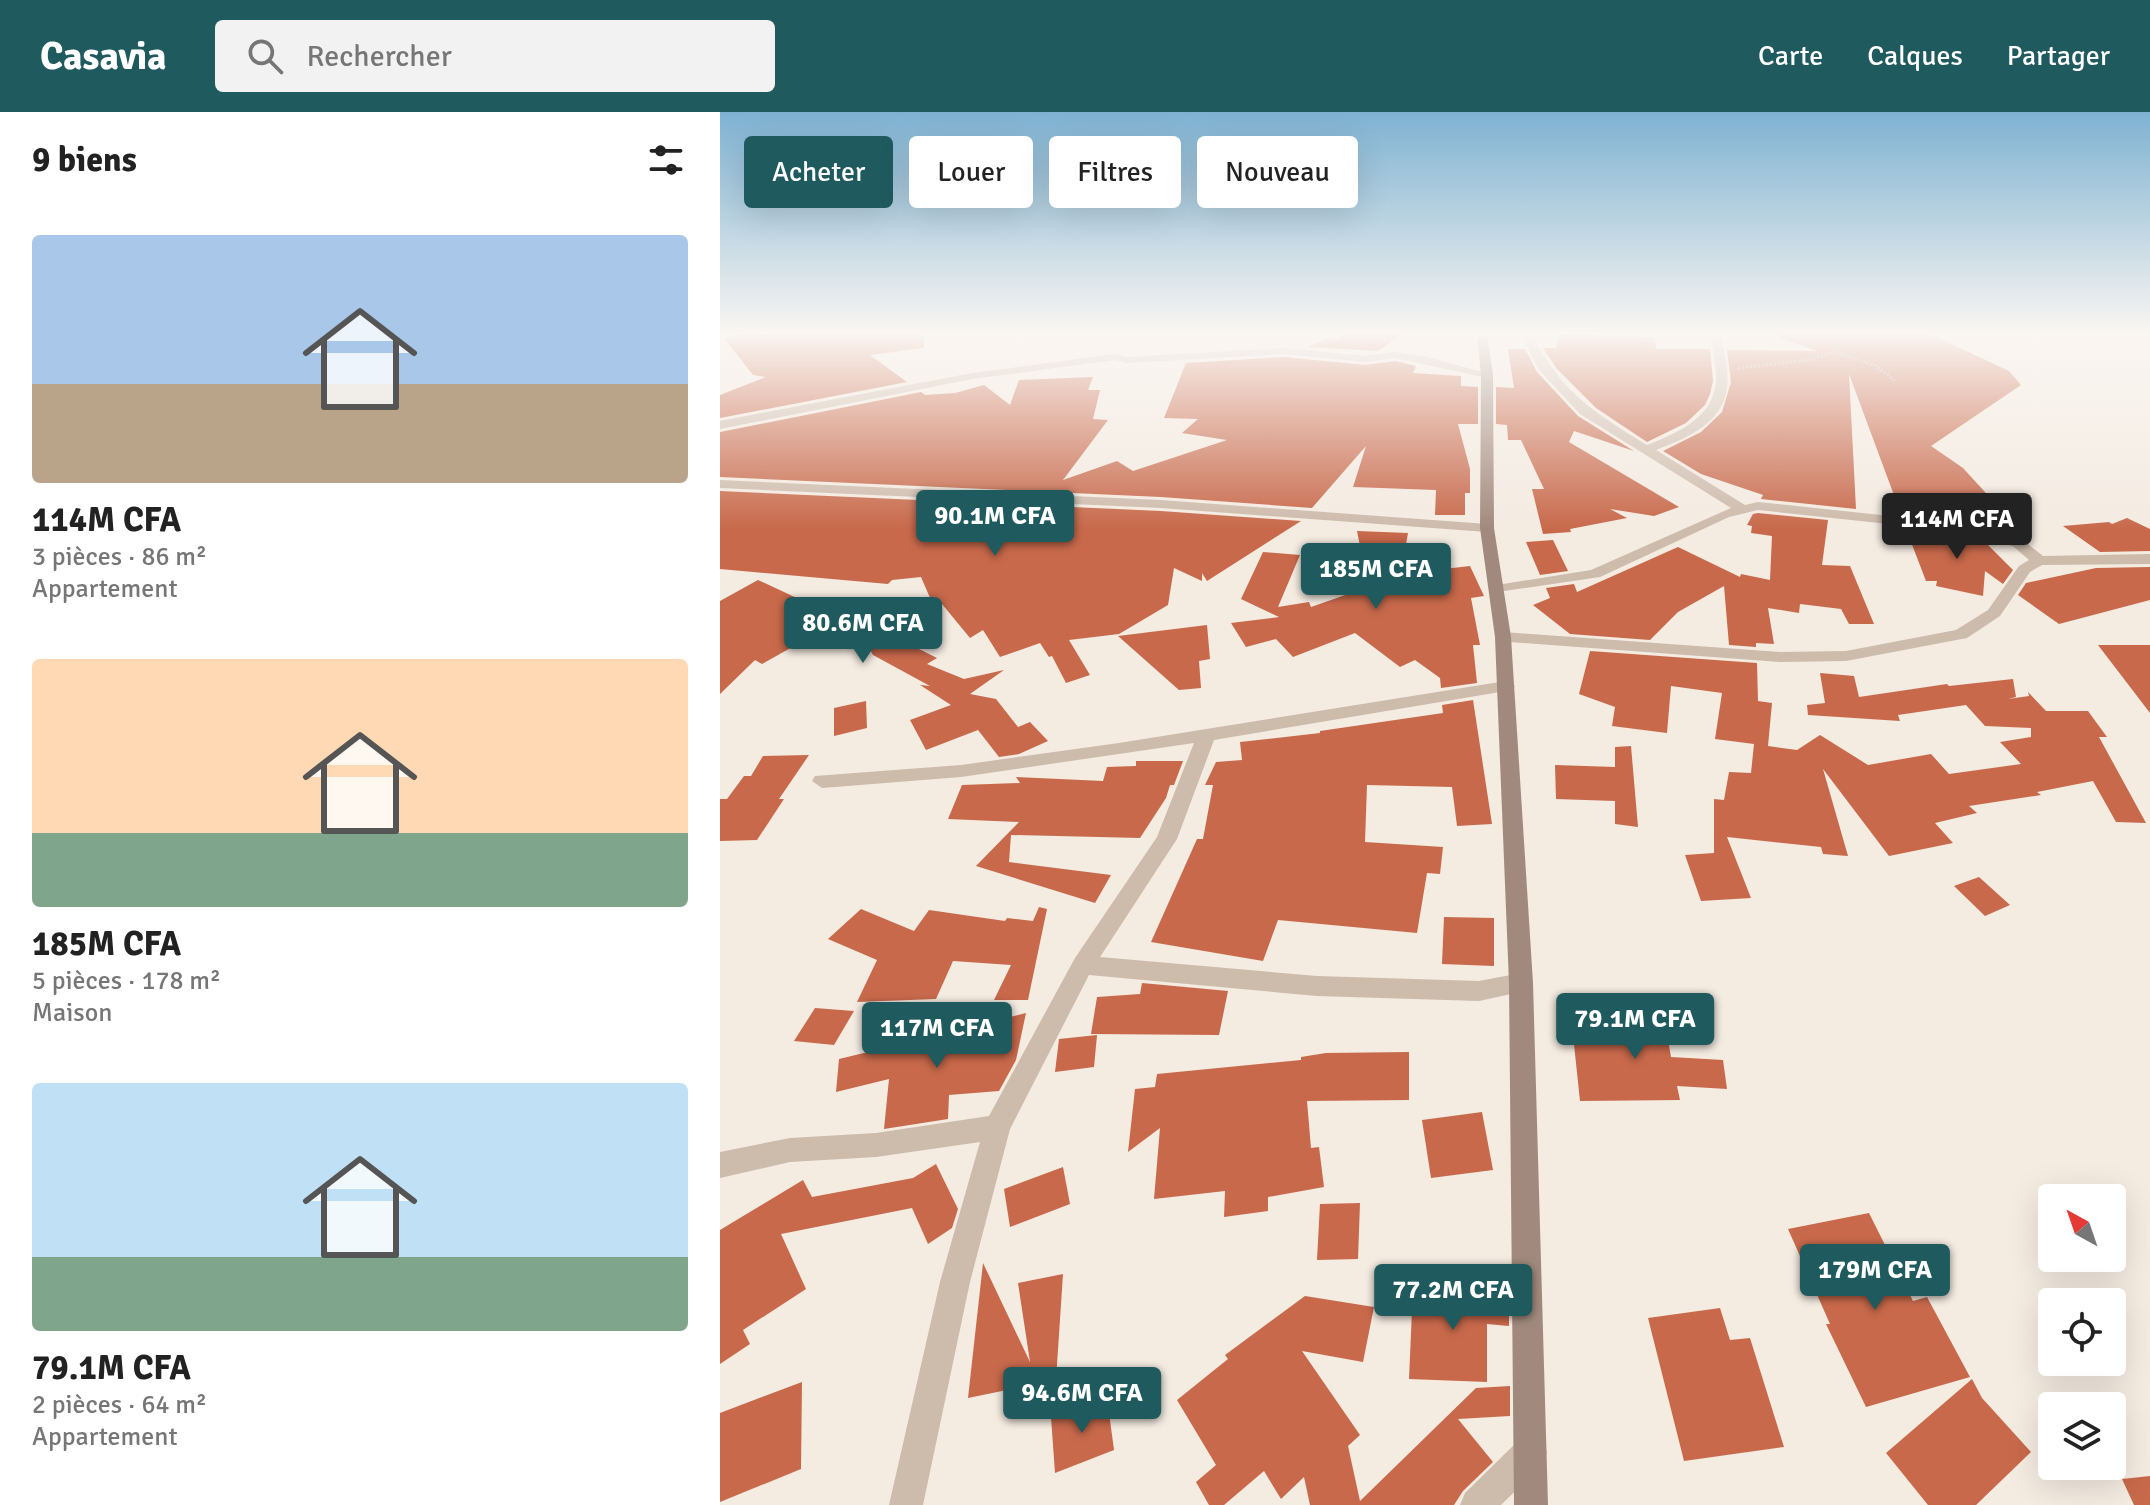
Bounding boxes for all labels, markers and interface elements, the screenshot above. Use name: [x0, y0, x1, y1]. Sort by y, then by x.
search box: [215, 20, 775, 92]
text: Casavia: [40, 33, 167, 80]
icon: search: [243, 34, 287, 78]
text: Rechercher: [307, 38, 452, 75]
text: Carte: [1758, 39, 1823, 73]
text: Calques: [1867, 39, 1963, 73]
text: Partager: [2007, 39, 2110, 73]
chip: Acheter: [744, 136, 893, 208]
chip: Louer: [909, 136, 1033, 208]
chip: Filtres: [1049, 136, 1181, 208]
chip: Nouveau: [1197, 136, 1358, 208]
icon: filters: [644, 138, 688, 182]
text: 9 biens: [32, 139, 137, 181]
icon: home: [288, 287, 432, 431]
pin: 90.1M CFA: [903, 490, 1087, 558]
pin: 114M CFA: [1874, 493, 2040, 561]
text: 114M CFA: [32, 499, 181, 541]
text: 90.1M CFA: [934, 500, 1056, 532]
text: 114M CFA: [1900, 503, 2014, 535]
text: 3 pièces · 86 m²: [32, 541, 207, 573]
pin: 185M CFA: [1293, 543, 1459, 611]
text: 185M CFA: [1319, 553, 1433, 585]
text: Appartement: [32, 573, 178, 605]
pin: 80.6M CFA: [771, 597, 955, 665]
text: 80.6M CFA: [802, 607, 924, 639]
icon: home: [288, 711, 432, 855]
text: 185M CFA: [32, 923, 181, 965]
text: 5 pièces · 178 m²: [32, 965, 221, 997]
pin: 79.1M CFA: [1543, 993, 1727, 1061]
text: Maison: [32, 997, 112, 1029]
pin: 117M CFA: [854, 1002, 1020, 1070]
text: 79.1M CFA: [1574, 1003, 1696, 1035]
text: 117M CFA: [880, 1012, 994, 1044]
icon: home: [288, 1135, 432, 1279]
north arrow: [2038, 1184, 2126, 1272]
map controls: [2038, 1184, 2126, 1480]
pin: 179M CFA: [1792, 1244, 1958, 1312]
text: 179M CFA: [1818, 1254, 1932, 1286]
pin: 77.2M CFA: [1361, 1264, 1545, 1332]
text: 77.2M CFA: [1392, 1274, 1514, 1306]
button: locate: [2038, 1288, 2126, 1376]
text: 79.1M CFA: [32, 1347, 191, 1389]
pin: 94.6M CFA: [990, 1367, 1174, 1435]
text: 94.6M CFA: [1021, 1377, 1143, 1409]
text: 2 pièces · 64 m²: [32, 1389, 207, 1421]
button: layers: [2038, 1392, 2126, 1480]
text: Appartement: [32, 1421, 178, 1453]

